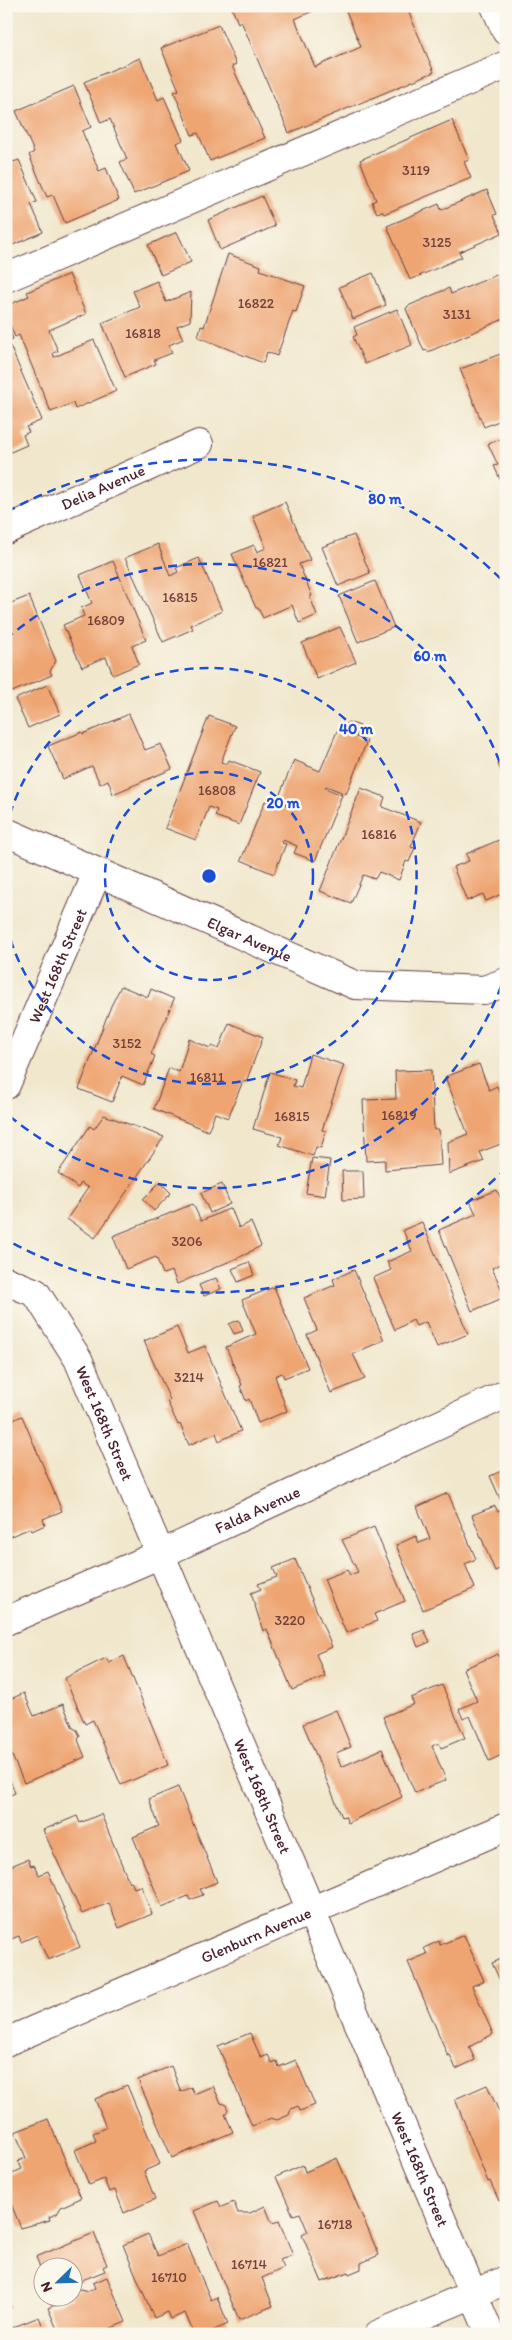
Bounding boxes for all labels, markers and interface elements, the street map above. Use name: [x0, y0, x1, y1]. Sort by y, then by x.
house number: 3119: [402, 162, 430, 179]
house number: 3125: [423, 234, 451, 251]
house number: 16822: [238, 295, 275, 312]
house number: 3131: [443, 306, 472, 323]
house number: 16818: [125, 325, 161, 342]
street label: Delia Avenue: [58, 460, 148, 514]
text: 80 m: [368, 490, 402, 508]
house number: 16821: [252, 554, 288, 571]
house number: 16815: [162, 589, 198, 606]
house number: 16809: [87, 612, 125, 629]
text: 60 m: [413, 647, 447, 665]
text: 40 m: [339, 720, 374, 738]
house number: 16808: [198, 782, 236, 799]
text: 20 m: [266, 794, 300, 812]
house number: 16816: [361, 826, 397, 843]
centre of rings: [200, 867, 218, 885]
street label: West 168th Street: [24, 905, 90, 1026]
street label: Elgar Avenue: [205, 912, 295, 966]
house number: 3152: [113, 1035, 142, 1052]
house number: 16811: [190, 1069, 225, 1086]
house number: 16819: [381, 1107, 417, 1124]
house number: 16815: [274, 1108, 310, 1125]
house number: 3206: [171, 1233, 203, 1250]
street label: West 168th Street: [72, 1363, 138, 1483]
house number: 3214: [174, 1369, 205, 1386]
street label: Falda Avenue: [212, 1481, 303, 1537]
house number: 3220: [275, 1612, 305, 1629]
street label: West 168th Street: [230, 1736, 295, 1856]
street label: Glenburn Avenue: [198, 1902, 314, 1967]
street label: West 168th Street: [388, 2109, 453, 2229]
house number: 16718: [317, 2216, 353, 2233]
house number: 16714: [231, 2256, 267, 2273]
north arrow: [32, 2258, 82, 2308]
house number: 16710: [151, 2269, 187, 2286]
text: N: [37, 2279, 56, 2295]

